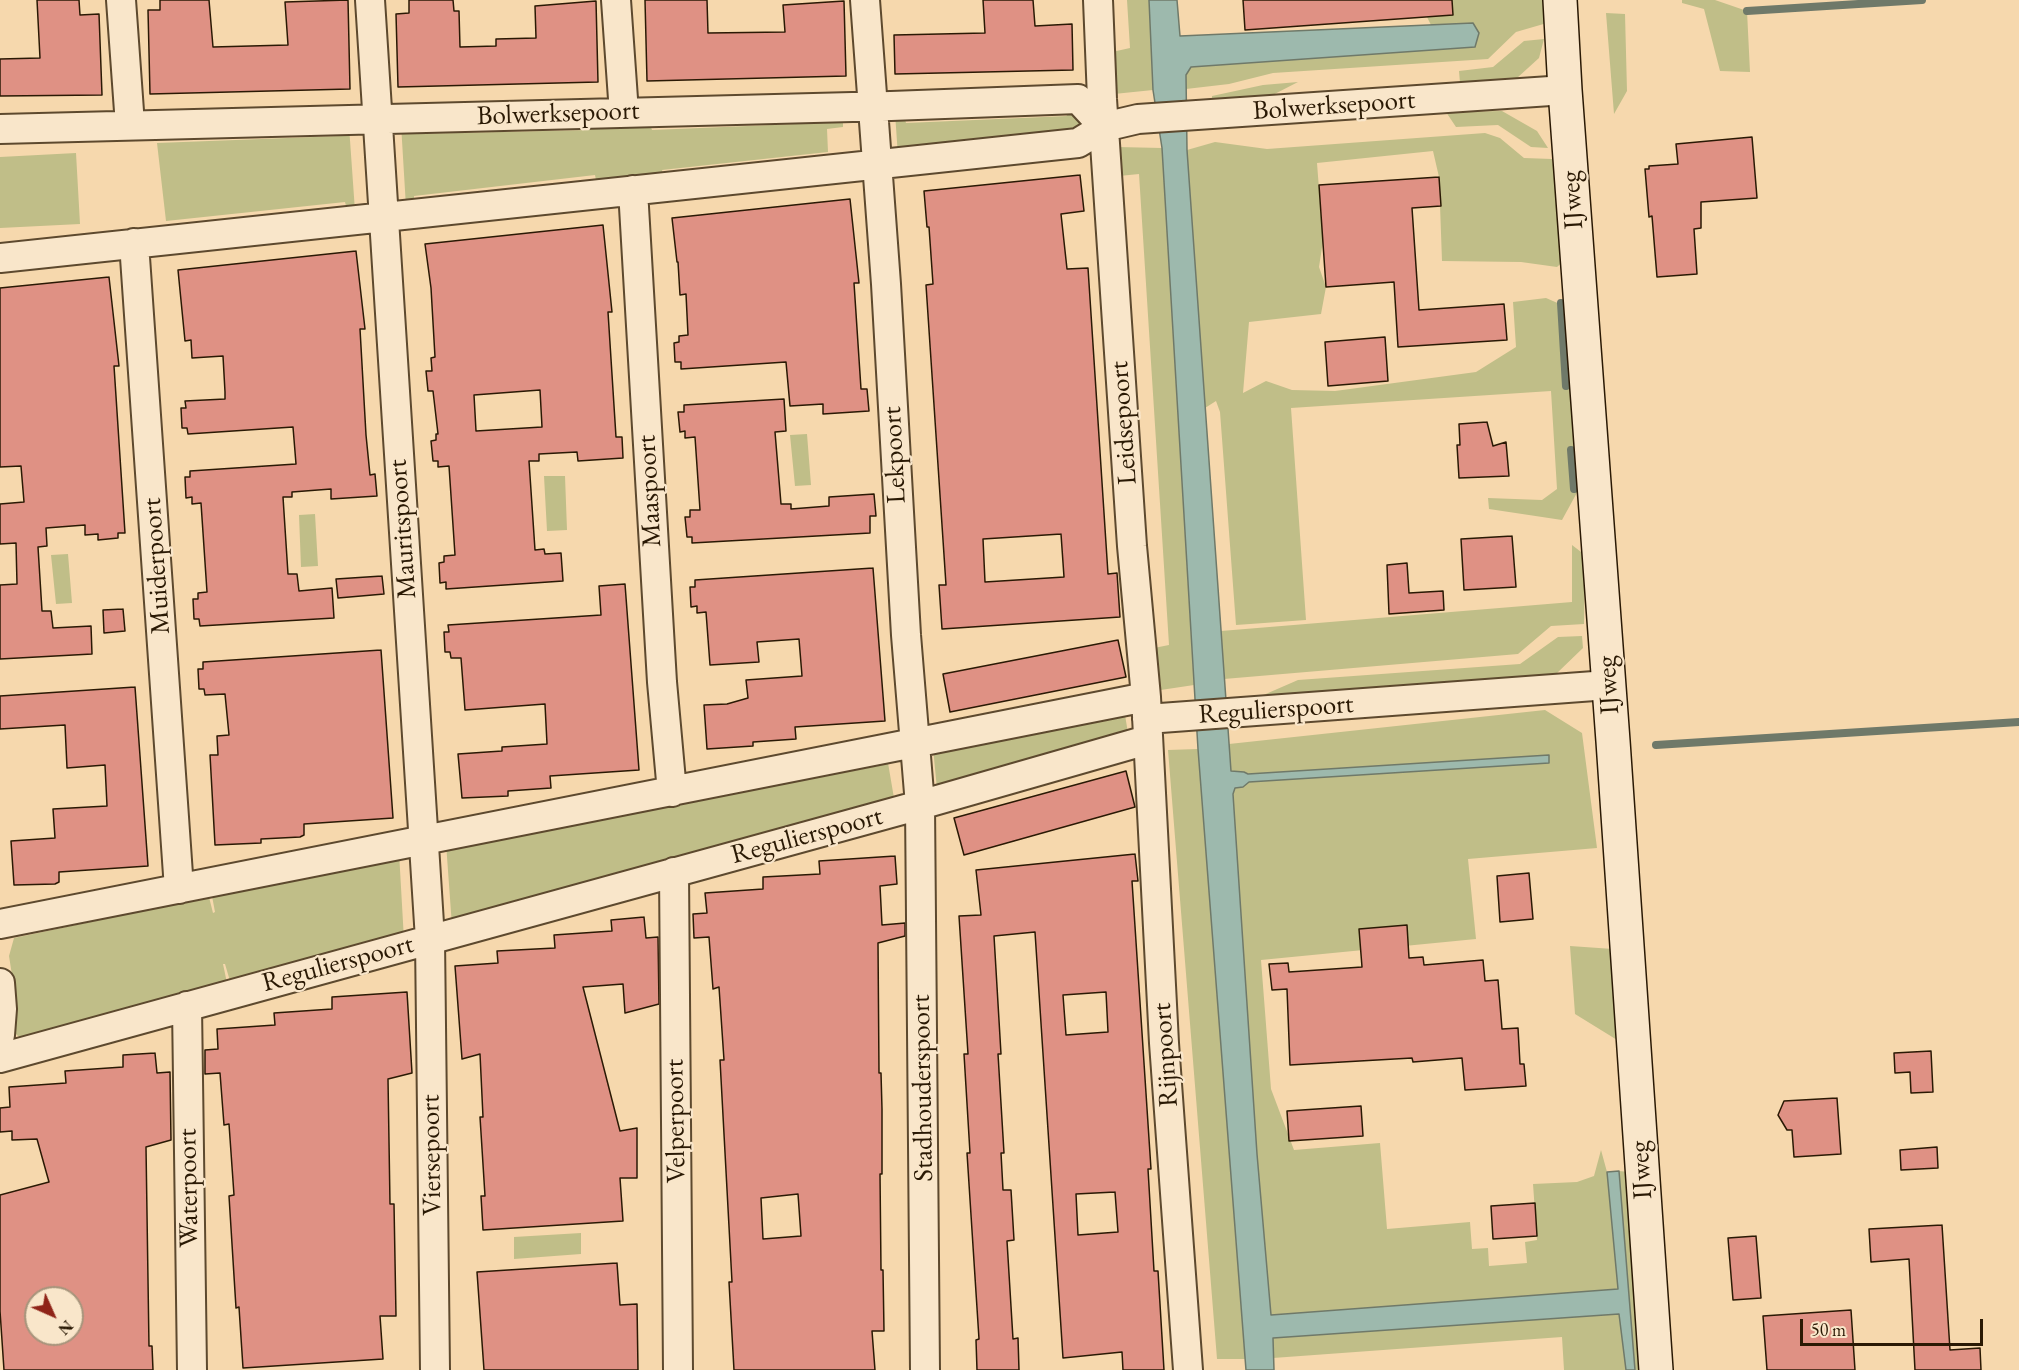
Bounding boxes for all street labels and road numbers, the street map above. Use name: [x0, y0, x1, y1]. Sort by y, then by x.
street label: Bolwerksepoort: [1252, 84, 1416, 128]
street label: Bolwerksepoort: [476, 95, 640, 133]
street label: IJweg: [1555, 170, 1591, 230]
street label: Leidsepoort: [1104, 360, 1144, 486]
street label: Lekpoort: [876, 406, 914, 504]
street label: Maaspoort: [631, 434, 669, 548]
street label: Mauritspoort: [382, 458, 424, 600]
street label: Muiderpoort: [136, 497, 178, 635]
street label: IJweg: [1591, 655, 1627, 715]
street label: Regulierspoort: [1197, 688, 1355, 732]
street label: Regulierspoort: [728, 800, 886, 872]
street label: Regulierspoort: [259, 928, 417, 1000]
street label: Stadhouderspoort: [905, 994, 941, 1182]
street label: Rijnpoort: [1146, 1002, 1186, 1108]
street label: Velperpoort: [659, 1059, 693, 1183]
street label: Viersepoort: [415, 1094, 449, 1216]
street label: Waterpoort: [172, 1128, 206, 1248]
street label: IJweg: [1624, 1140, 1660, 1200]

